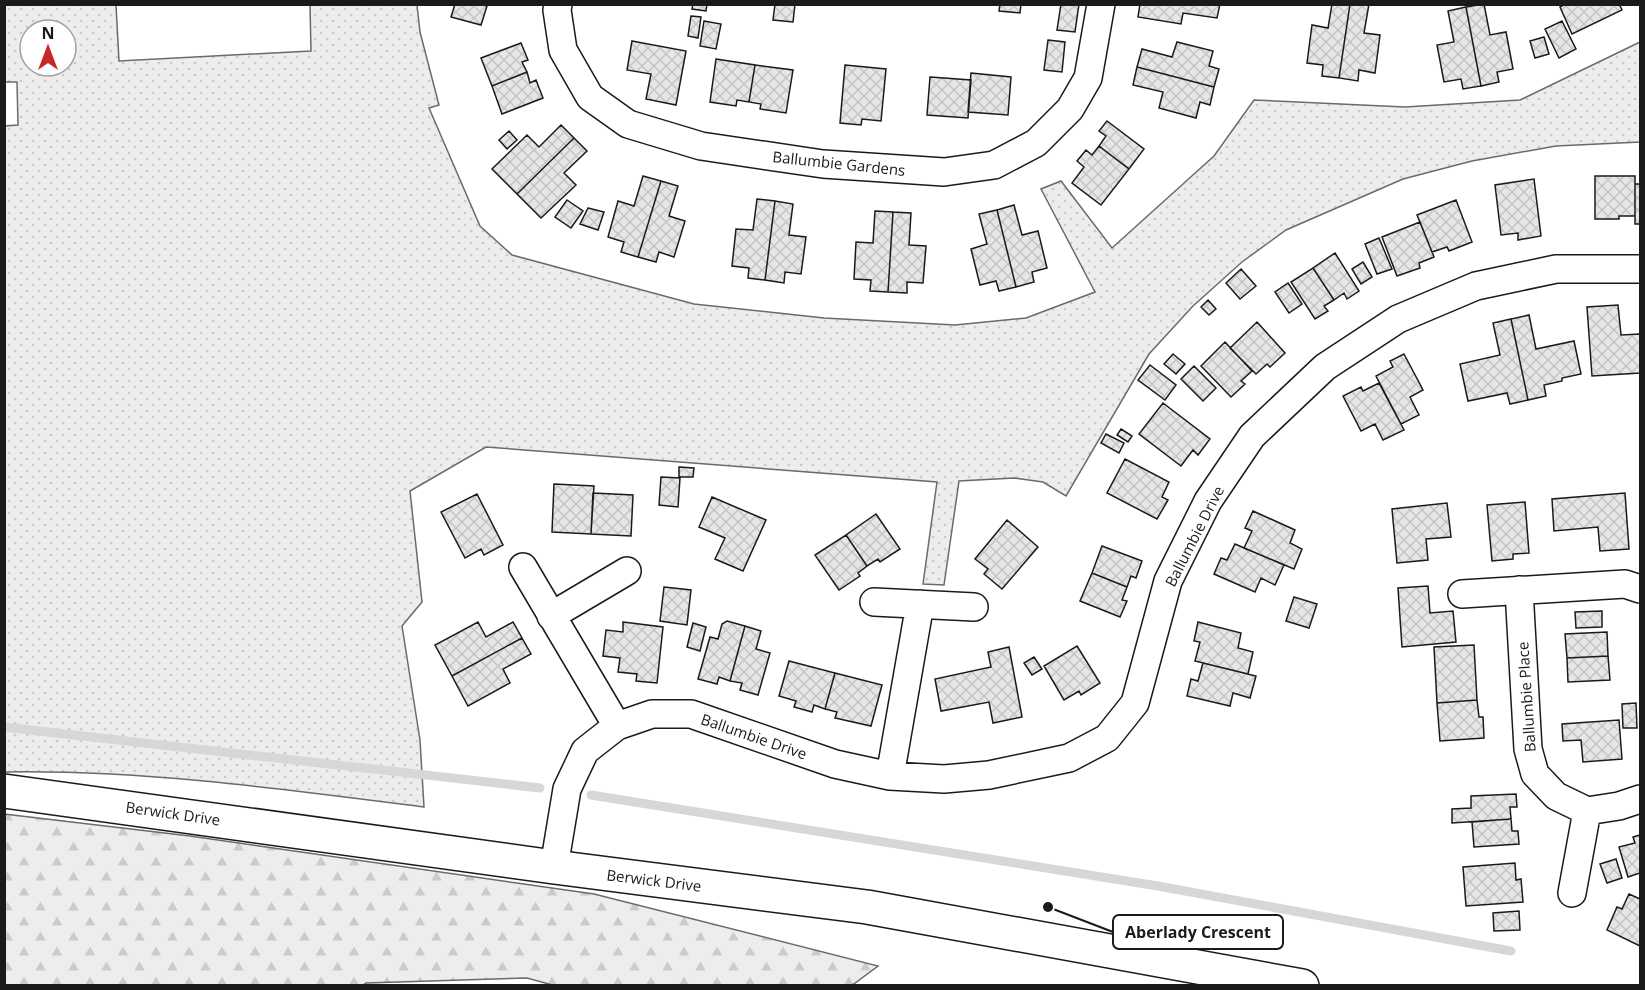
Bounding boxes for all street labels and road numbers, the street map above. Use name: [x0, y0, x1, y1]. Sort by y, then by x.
street label: Ballumbie Gardens: [772, 146, 906, 180]
street label: Ballumbie Drive: [1160, 482, 1228, 590]
street label: Ballumbie Place: [1512, 641, 1540, 753]
street label: Ballumbie Drive: [698, 709, 810, 763]
street label: Berwick Drive: [124, 796, 222, 830]
street label: Berwick Drive: [605, 864, 703, 896]

